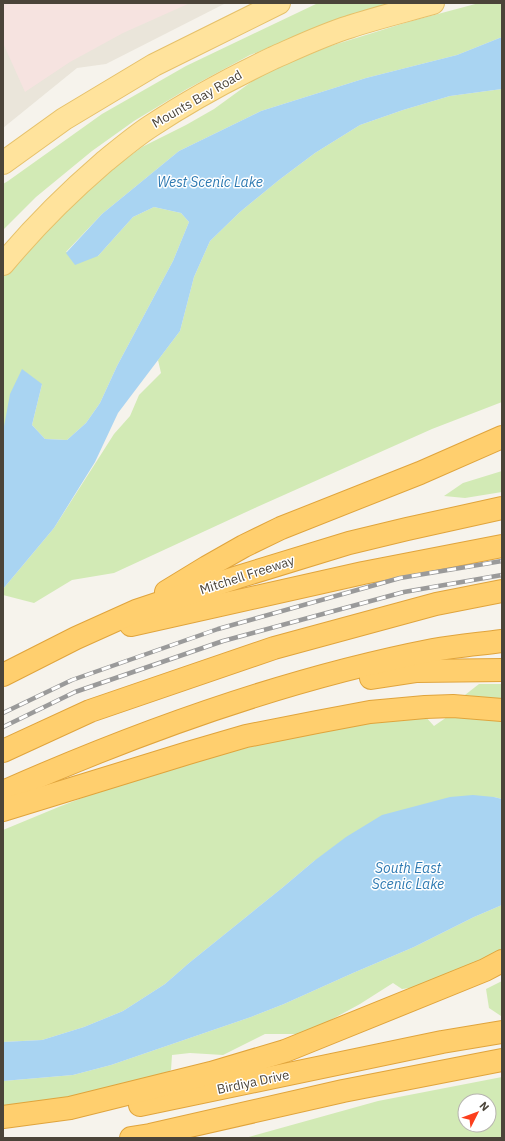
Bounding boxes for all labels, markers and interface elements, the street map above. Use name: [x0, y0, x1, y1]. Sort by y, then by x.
street label: Mounts Bay Road: [149, 66, 245, 132]
water label: West Scenic Lake: [157, 173, 263, 191]
street label: Mitchell Freeway: [197, 552, 297, 598]
water label: South East Scenic Lake: [372, 859, 444, 893]
street label: Birdiya Drive: [215, 1066, 291, 1098]
north arrow: [457, 1093, 497, 1133]
text: N: [477, 1099, 492, 1114]

